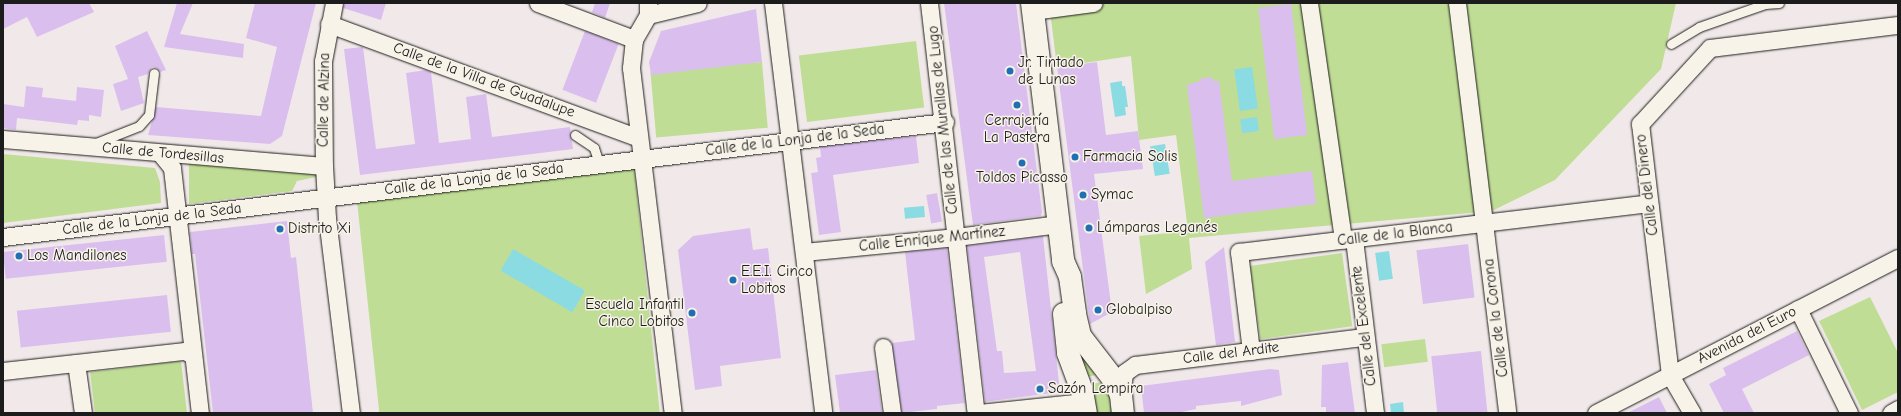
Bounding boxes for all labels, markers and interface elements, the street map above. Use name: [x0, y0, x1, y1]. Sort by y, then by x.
street label: Calle de las Murallas de Lugo: [924, 25, 962, 215]
street label: Calle de la Villa de Guadalupe: [391, 39, 577, 121]
street label: Calle de Alzina: [314, 53, 334, 147]
place label: Jr. Tintado de Lunas: [1018, 53, 1084, 88]
marker: Jr. Tintado de Lunas: [1005, 66, 1015, 76]
marker: Cerrajería La Pastera: [1012, 100, 1022, 110]
place label: Cerrajería La Pastera: [984, 111, 1050, 146]
street label: Calle de la Lonja de la Seda: [704, 120, 886, 160]
street label: Calle del Dinero: [1632, 133, 1662, 237]
street label: Calle de Tordesillas: [101, 139, 225, 167]
place label: Farmacia Solis: [1083, 148, 1177, 166]
marker: Farmacia Solis: [1070, 152, 1080, 162]
marker: Toldos Picasso: [1017, 158, 1027, 168]
street label: Calle de la Lonja de la Seda: [383, 159, 565, 199]
place label: Toldos Picasso: [976, 169, 1068, 187]
place label: Symac: [1091, 186, 1133, 204]
marker: Symac: [1078, 190, 1088, 200]
street label: Calle de la Lonja de la Seda: [61, 199, 243, 239]
street label: Calle de la Blanca: [1336, 218, 1454, 250]
place label: Lámparas Leganés: [1097, 219, 1217, 237]
place label: Distrito Xi: [288, 220, 351, 238]
street label: Calle Enrique Martínez: [858, 222, 1006, 256]
marker: Lámparas Leganés: [1084, 223, 1094, 233]
marker: Distrito Xi: [275, 224, 285, 234]
place label: Los Mandilones: [27, 247, 127, 265]
marker: Los Mandilones: [14, 251, 24, 261]
street label: Calle de la Corona: [1480, 258, 1512, 378]
place label: E.E.I. Cinco Lobitos: [741, 262, 813, 297]
street label: Calle del Excelente: [1348, 265, 1380, 387]
marker: E.E.I. Cinco Lobitos: [728, 275, 738, 285]
place label: Escuela Infantil Cinco Lobitos: [585, 295, 684, 330]
place label: Globalpiso: [1106, 301, 1173, 319]
street label: Avenida del Euro: [1694, 302, 1800, 368]
marker: Globalpiso: [1093, 305, 1103, 315]
marker: Escuela Infantil Cinco Lobitos: [687, 308, 697, 318]
street label: Calle del Ardite: [1182, 338, 1280, 368]
place label: Sazón Lempira: [1048, 380, 1143, 398]
marker: Sazón Lempira: [1035, 384, 1045, 394]

